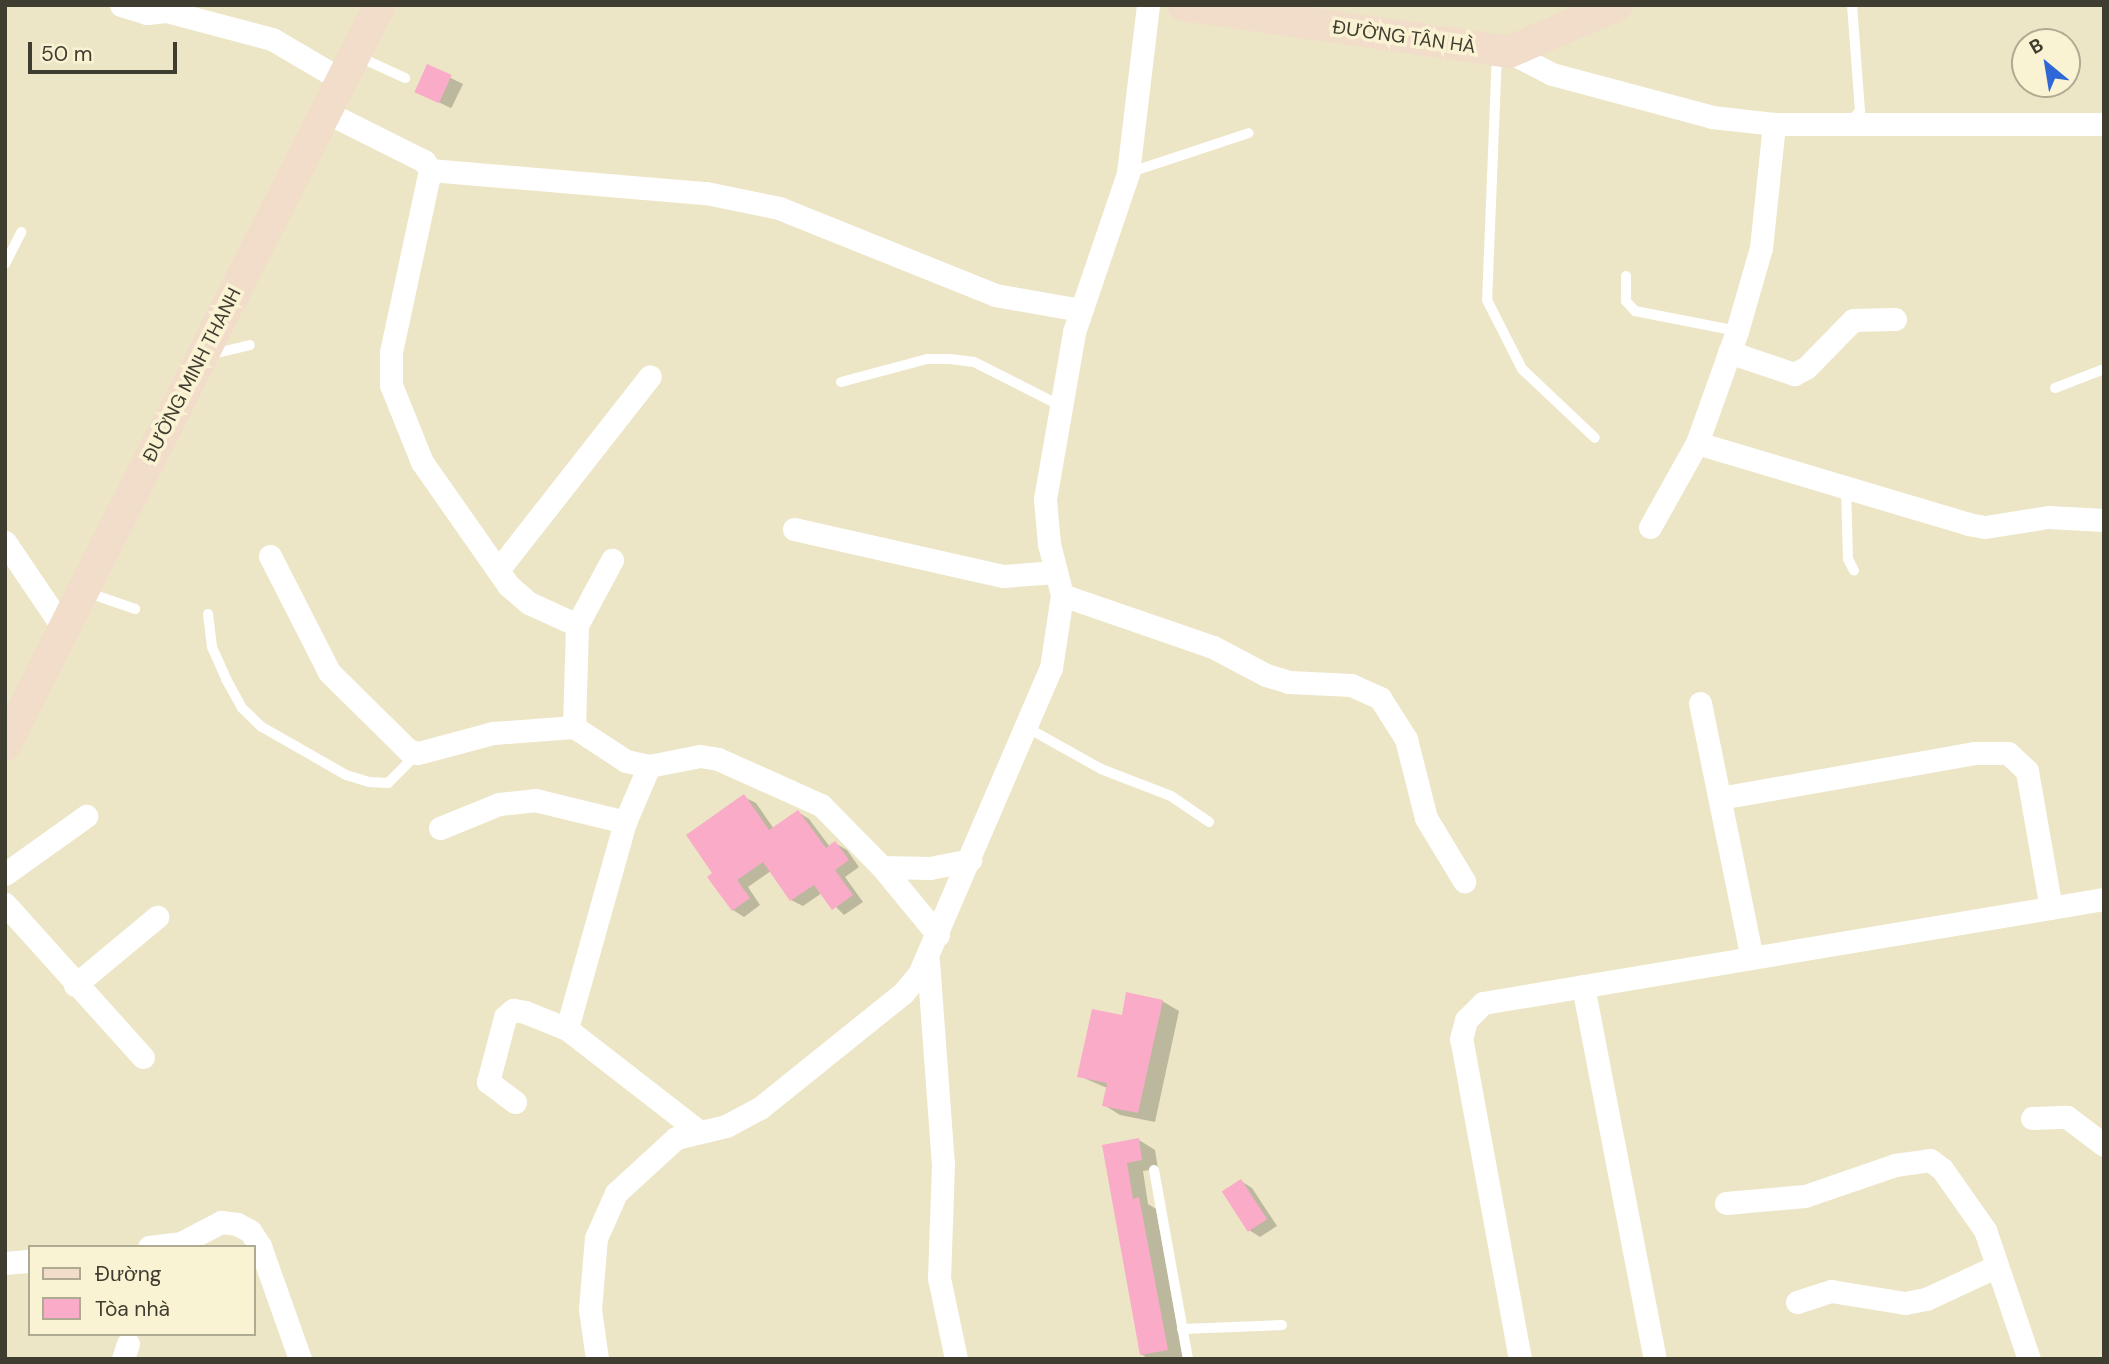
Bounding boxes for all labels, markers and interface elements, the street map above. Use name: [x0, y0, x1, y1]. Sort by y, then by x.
street label: ĐƯỜNG TÂN HÀ: [1331, 16, 1477, 58]
scale bar: [32, 28, 180, 72]
north arrow: [2011, 28, 2081, 98]
text: B: [2025, 32, 2048, 60]
text: 50 m: [41, 40, 92, 68]
street label: ĐƯỜNG MINH THANH: [138, 284, 246, 466]
legend: [28, 1245, 256, 1336]
text: Đường: [95, 1260, 162, 1288]
text: Tòa nhà: [95, 1295, 170, 1323]

